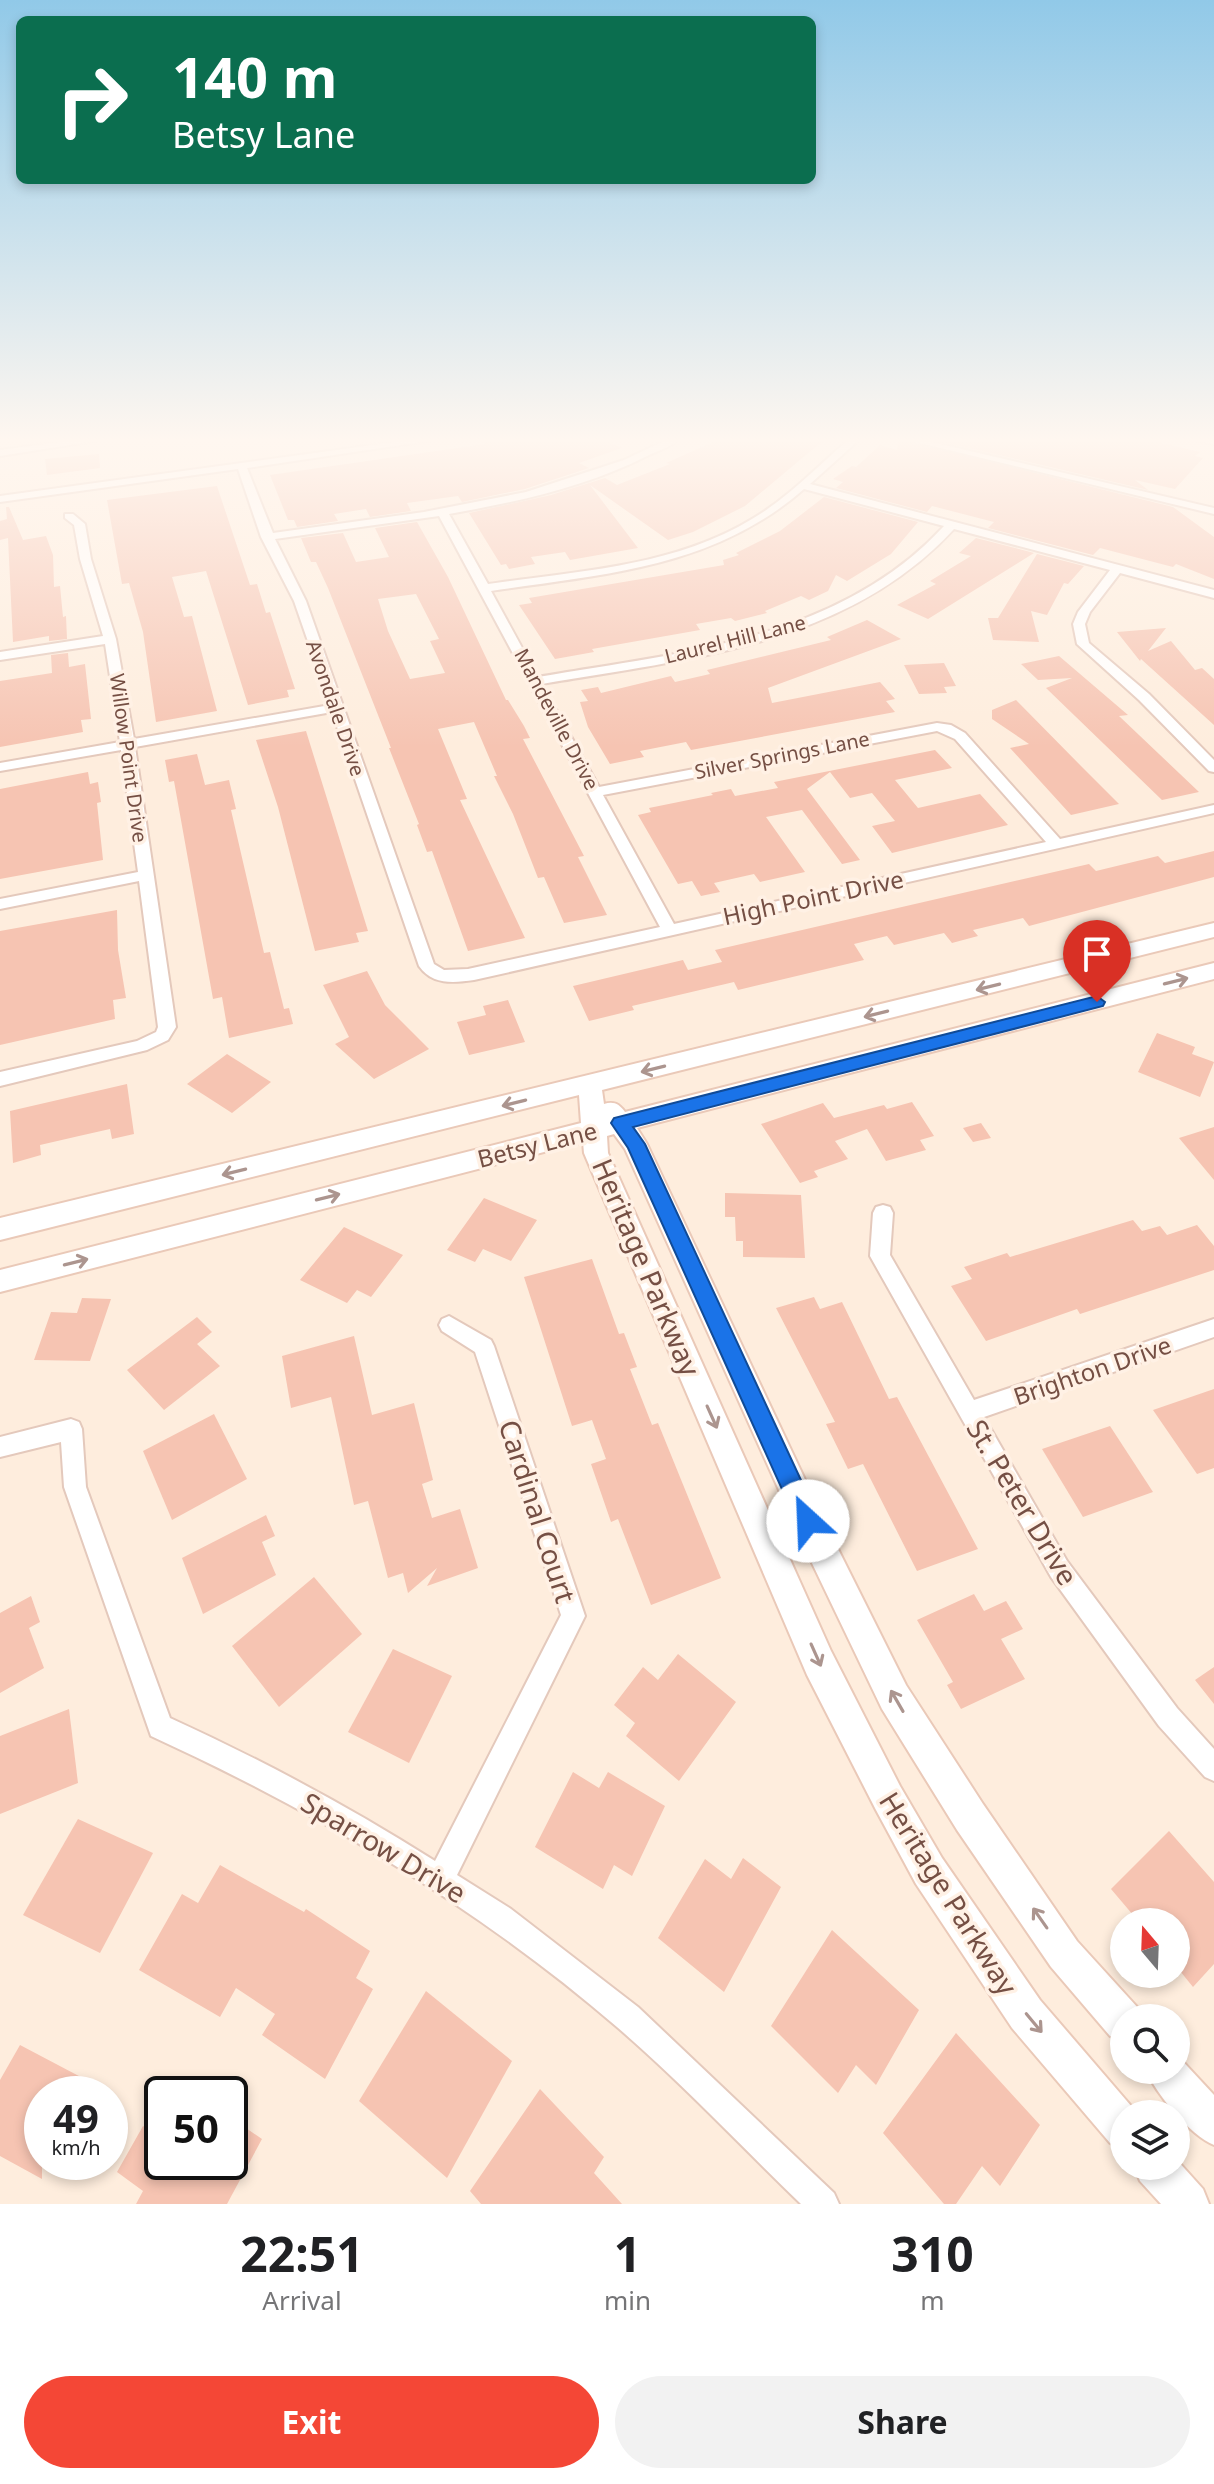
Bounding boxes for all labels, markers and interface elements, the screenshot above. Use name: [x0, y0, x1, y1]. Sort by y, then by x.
text: 140 m: [172, 38, 337, 114]
icon: right: [40, 48, 144, 152]
text: Betsy Lane: [172, 110, 355, 159]
street label: Laurel Hill Lane: [662, 608, 808, 670]
street label: Avondale Drive: [300, 636, 372, 780]
street label: Mandeville Drive: [508, 644, 606, 794]
street label: Willow Point Drive: [104, 672, 154, 844]
street label: Silver Springs Lane: [692, 725, 872, 785]
street label: High Point Drive: [720, 862, 906, 932]
pin: [1063, 920, 1131, 1002]
icon: arrive: [1075, 932, 1119, 976]
one-way arrow: [1163, 973, 1189, 988]
one-way arrow: [976, 980, 1001, 995]
one-way arrow: [864, 1008, 890, 1023]
one-way arrow: [641, 1062, 667, 1077]
one-way arrow: [502, 1096, 528, 1111]
street label: Betsy Lane: [474, 1113, 600, 1175]
street label: Heritage Parkway: [584, 1153, 710, 1382]
one-way arrow: [222, 1165, 248, 1180]
one-way arrow: [314, 1189, 340, 1204]
one-way arrow: [62, 1253, 88, 1268]
street label: Brighton Drive: [1009, 1328, 1175, 1412]
one-way arrow: [705, 1405, 720, 1429]
street label: St. Peter Drive: [959, 1412, 1087, 1592]
street label: Cardinal Court: [491, 1415, 585, 1607]
position arrow: [766, 1479, 850, 1563]
one-way arrow: [809, 1643, 824, 1667]
one-way arrow: [889, 1690, 905, 1713]
street label: Sparrow Drive: [295, 1783, 473, 1911]
street label: Heritage Parkway: [871, 1784, 1027, 2002]
one-way arrow: [1032, 1907, 1048, 1929]
north arrow: [1110, 1908, 1190, 1988]
map controls: [1110, 1908, 1190, 2180]
button: search: [1110, 2004, 1190, 2084]
one-way arrow: [1025, 2012, 1043, 2033]
speed limit sign: 50: [144, 2076, 248, 2180]
text: 49: [53, 2090, 99, 2145]
button: layers: [1110, 2100, 1190, 2180]
text: km/h: [51, 2134, 101, 2161]
text: 22:51: [240, 2221, 364, 2286]
text: 1: [614, 2221, 641, 2286]
text: 310: [891, 2221, 974, 2286]
text: Arrival: [262, 2282, 342, 2318]
text: min: [604, 2282, 651, 2318]
text: m: [920, 2282, 945, 2318]
button: Exit: [24, 2376, 599, 2468]
button: Share: [615, 2376, 1190, 2468]

